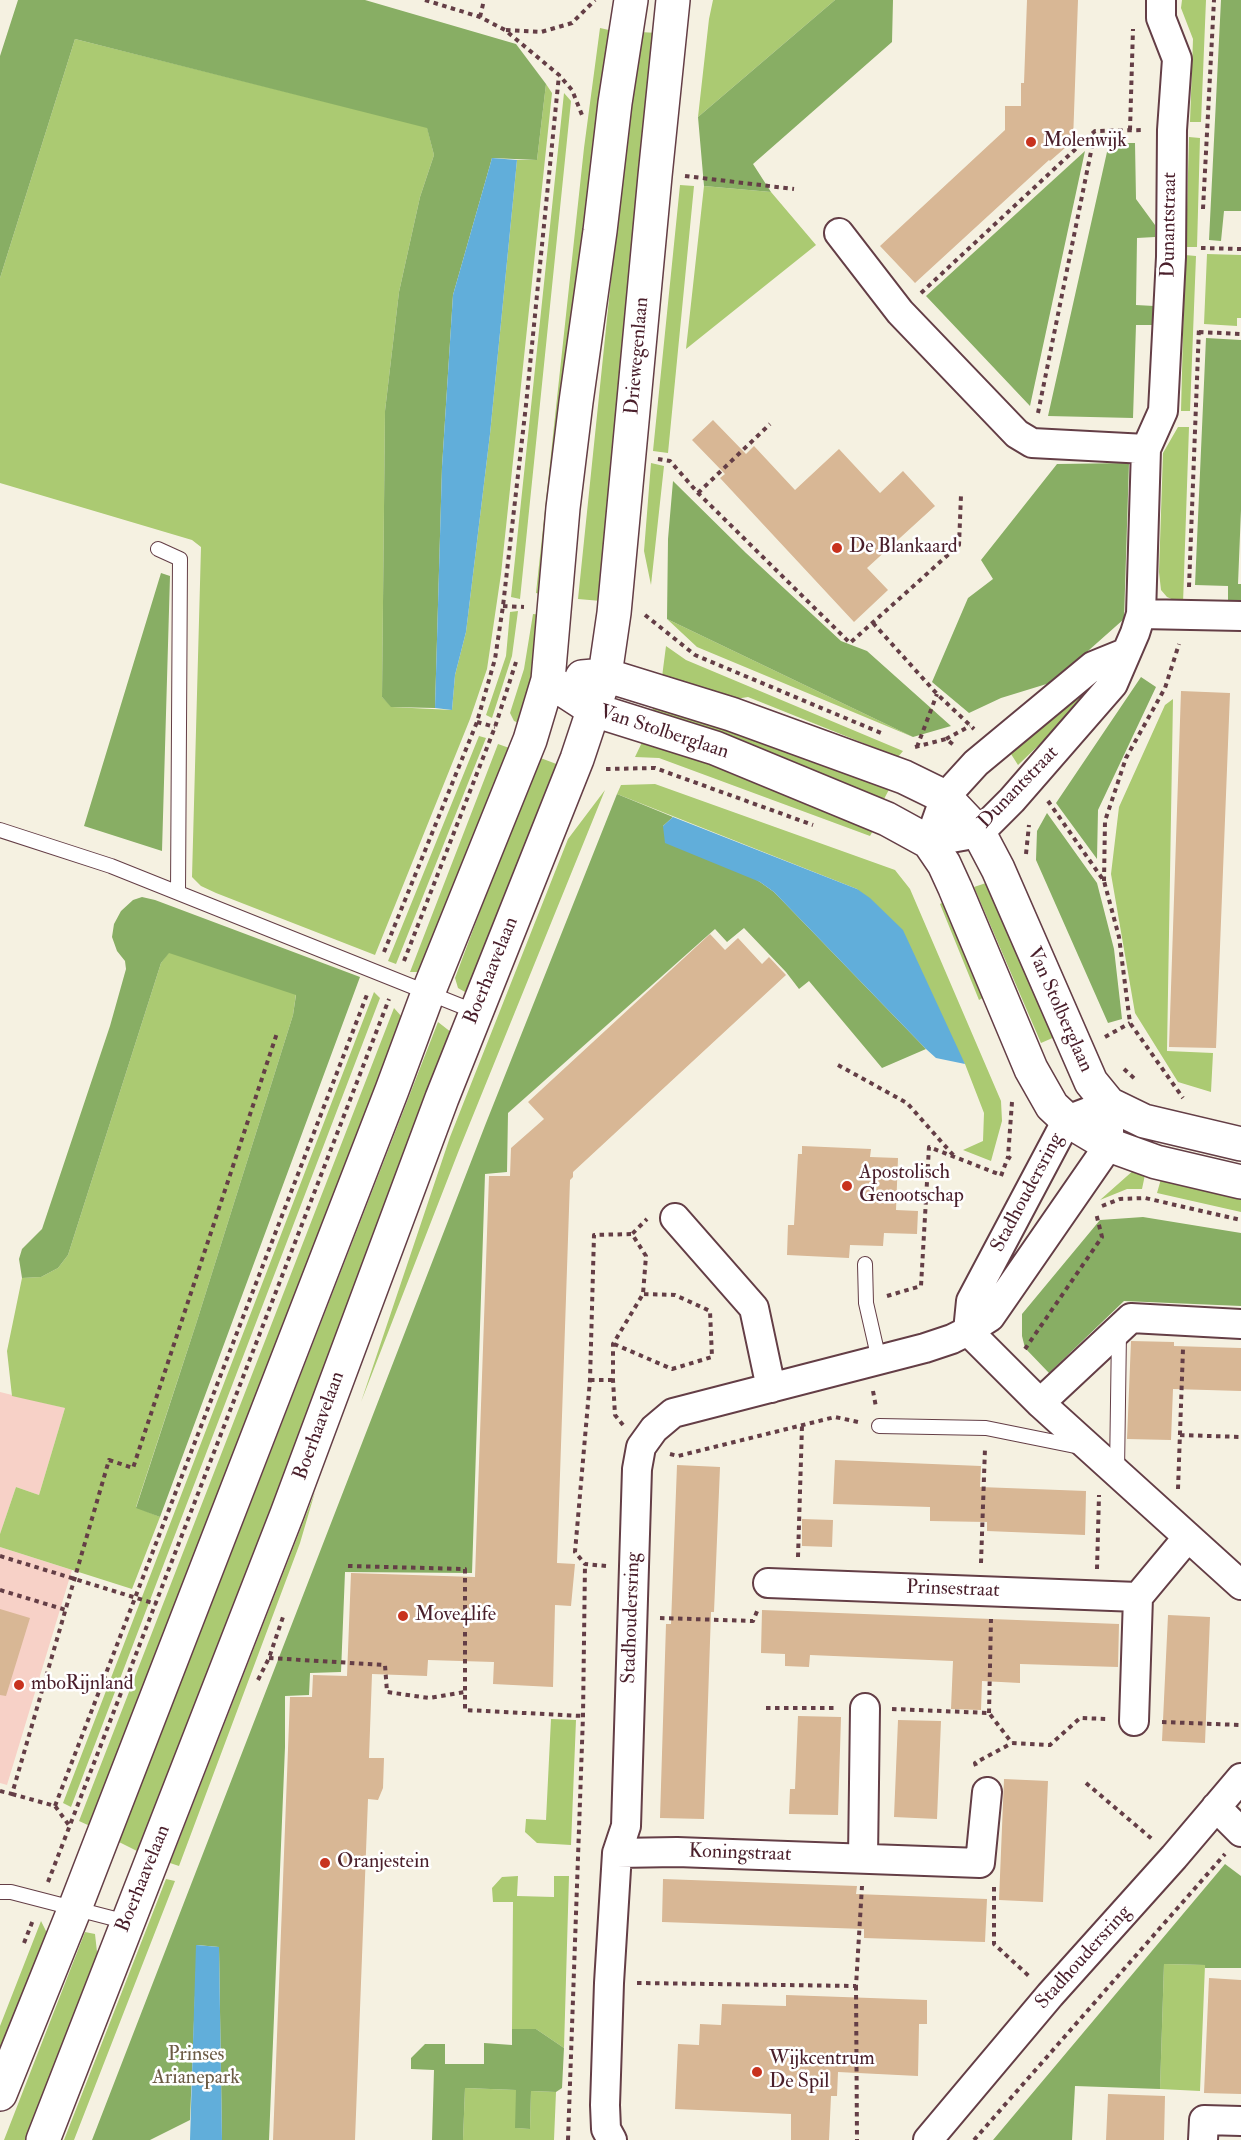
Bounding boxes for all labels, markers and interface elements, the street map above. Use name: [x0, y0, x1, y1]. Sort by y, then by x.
place label: Molenwijk: [1043, 130, 1127, 154]
marker: Molenwijk: [1024, 135, 1038, 149]
street label: Dunantstraat: [1157, 172, 1183, 278]
street label: Driewegenlaan: [621, 296, 655, 416]
place label: De Blankaard: [849, 536, 958, 560]
marker: De Blankaard: [830, 541, 844, 555]
street label: Van Stolberglaan: [596, 701, 732, 765]
street label: Dunantstraat: [974, 742, 1064, 834]
street label: Boerhaavelaan: [460, 914, 524, 1028]
street label: Van Stolberglaan: [1021, 944, 1097, 1076]
street label: Stadhoudersring: [987, 1129, 1069, 1257]
place label: Apostolisch Genootschap: [859, 1162, 964, 1209]
marker: Apostolisch Genootschap: [840, 1179, 854, 1193]
street label: Boerhaavelaan: [289, 1368, 351, 1484]
street label: Stadhoudersring: [618, 1552, 646, 1684]
street label: Prinsestraat: [906, 1576, 1000, 1604]
place label: Move4life: [415, 1604, 496, 1628]
marker: Move4life: [396, 1609, 410, 1623]
place label: mboRijnland: [31, 1673, 134, 1697]
marker: mboRijnland: [12, 1678, 26, 1692]
street label: Boerhaavelaan: [112, 1822, 176, 1936]
street label: Koningstraat: [688, 1840, 792, 1868]
place label: Oranjestein: [337, 1851, 430, 1875]
marker: Oranjestein: [318, 1856, 332, 1870]
street label: Stadhoudersring: [1031, 1901, 1137, 2015]
park label: Prinses Arianepark: [152, 2044, 240, 2091]
place label: Wijkcentrum De Spil: [769, 2048, 875, 2095]
marker: Wijkcentrum De Spil: [750, 2065, 764, 2079]

